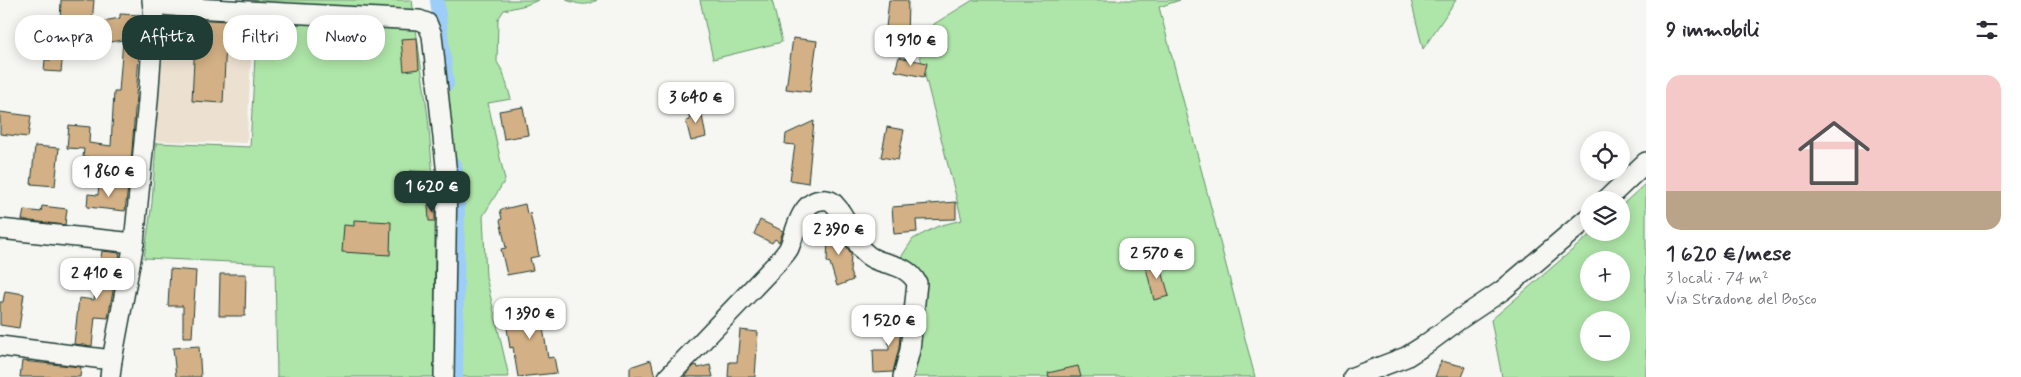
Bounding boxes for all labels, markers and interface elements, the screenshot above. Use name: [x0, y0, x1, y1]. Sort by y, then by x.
chip: Compra: [15, 15, 112, 60]
chip: Affitta: [122, 15, 213, 60]
chip: Filtri: [223, 15, 297, 60]
chip: Nuovo: [307, 15, 385, 60]
text: 9 immobili: [1666, 16, 1760, 44]
icon: filters: [1973, 16, 2001, 44]
pin: 1 910 €: [865, 24, 957, 67]
text: 1 910 €: [885, 30, 937, 51]
pin: 3 640 €: [650, 82, 742, 124]
text: 3 640 €: [669, 87, 723, 108]
icon: home: [1789, 108, 1879, 198]
map controls: [1580, 131, 1630, 361]
button: locate: [1580, 131, 1630, 181]
pin: 1 860 €: [63, 156, 155, 198]
text: 1 860 €: [83, 161, 135, 182]
pin: 1 620 €: [386, 170, 478, 213]
text: 1 620 €: [405, 176, 459, 197]
button: layers: [1580, 191, 1630, 241]
pin: 2 390 €: [793, 214, 885, 256]
text: 2 390 €: [813, 219, 865, 240]
pin: 2 570 €: [1111, 238, 1203, 280]
text: 1 620 €/mese: [1666, 240, 1791, 268]
text: 2 570 €: [1130, 243, 1184, 264]
button: +: [1580, 251, 1630, 301]
pin: 2 410 €: [51, 258, 143, 300]
text: 2 410 €: [71, 263, 123, 284]
text: 3 locali · 74 m²: [1666, 268, 1769, 289]
text: Via Stradone del Bosco: [1666, 289, 1817, 310]
pin: 1 390 €: [484, 298, 576, 340]
text: 1 390 €: [505, 303, 555, 324]
pin: 1 520 €: [843, 304, 935, 347]
text: 1 520 €: [862, 310, 916, 331]
button: −: [1580, 311, 1630, 361]

